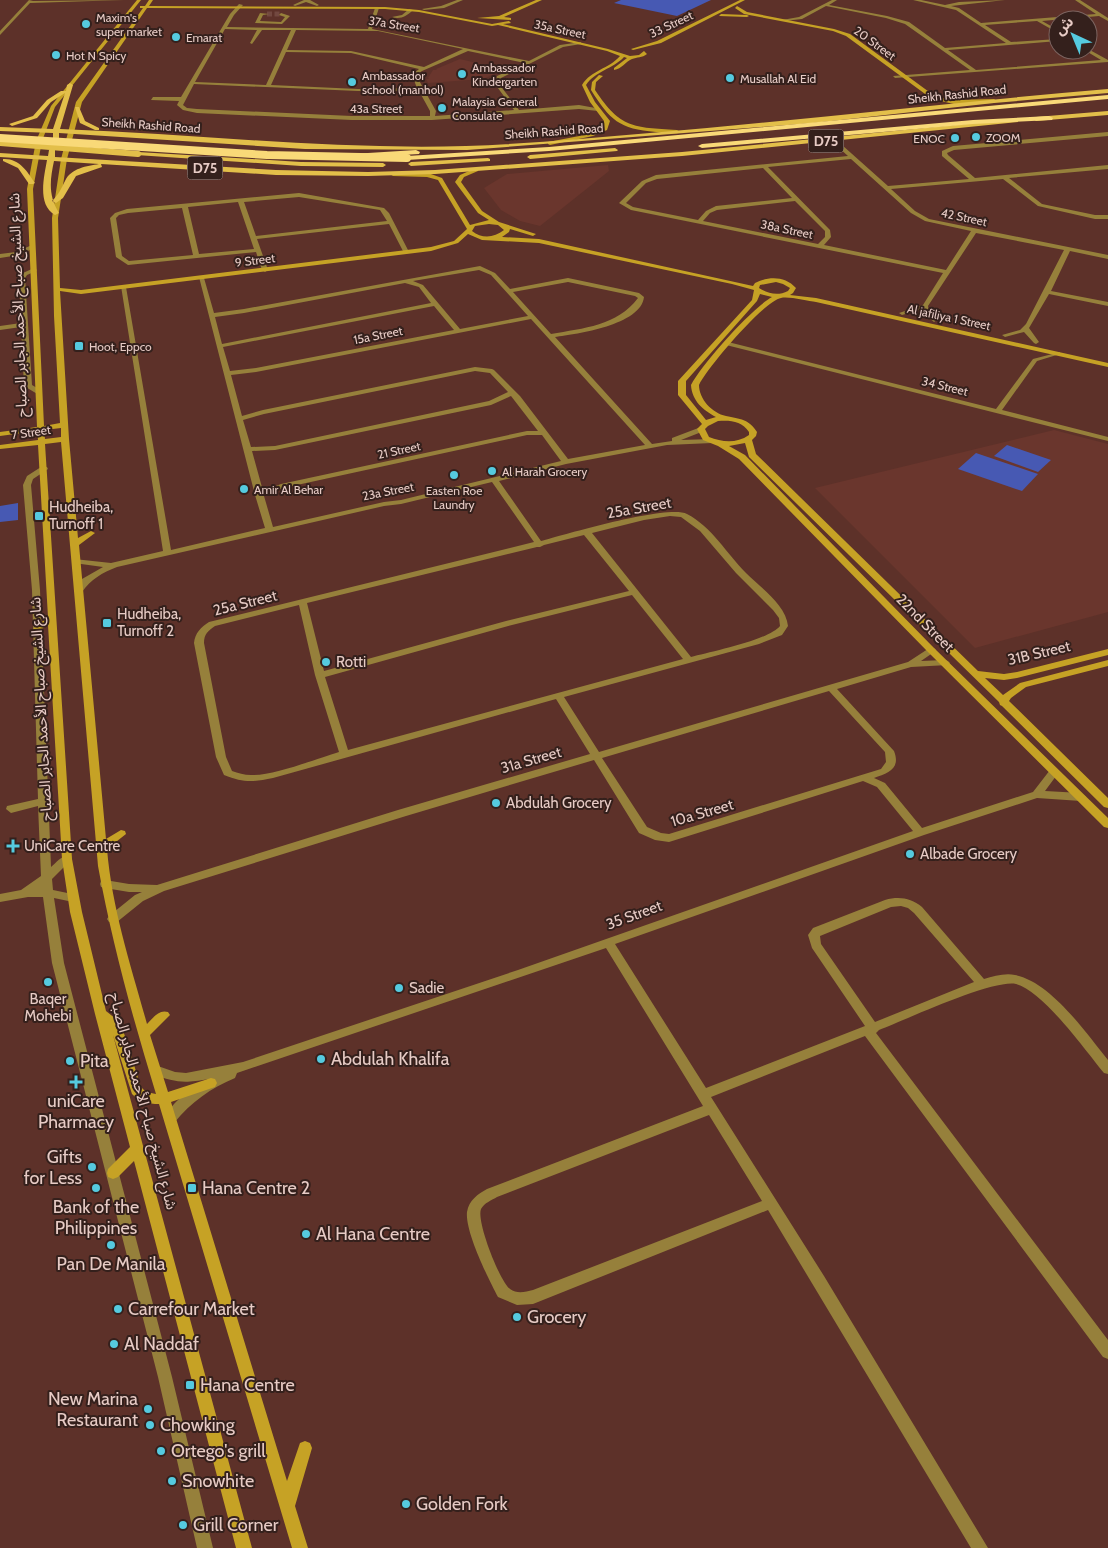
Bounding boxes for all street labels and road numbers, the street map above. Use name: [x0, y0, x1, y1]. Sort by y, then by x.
street label: 33 Street: [647, 7, 695, 41]
street label: 37a Street: [367, 13, 421, 35]
street label: 35a Street: [533, 16, 587, 42]
street label: 20 Street: [851, 23, 899, 63]
street label: Sheikh Rashid Road: [907, 81, 1007, 107]
street label: 43a Street: [350, 101, 402, 116]
street label: Sheikh Rashid Road: [101, 114, 201, 136]
street label: Sheikh Rashid Road: [504, 120, 604, 142]
road number: D75: [808, 130, 844, 152]
road number: D75: [188, 156, 222, 180]
street label: شارع الشيخ صباح الأحمد الجابر الصباح: [5, 192, 34, 417]
street label: 42 Street: [940, 205, 988, 229]
street label: 38a Street: [759, 216, 815, 242]
street label: 9 Street: [234, 250, 276, 270]
street label: Al jafiliya 1 Street: [906, 301, 992, 333]
street label: 15a Street: [352, 323, 404, 347]
street label: 34 Street: [920, 373, 970, 399]
street label: 7 Street: [10, 422, 52, 442]
street label: 21 Street: [376, 438, 422, 462]
street label: 23a Street: [361, 479, 415, 503]
street label: 25a Street: [605, 493, 673, 523]
street label: 25a Street: [211, 586, 279, 620]
street label: 22nd Street: [892, 590, 958, 656]
street label: شارع الشيخ صباح الأحمد الجابر الصباح: [26, 596, 59, 821]
street label: 31B Street: [1006, 637, 1072, 669]
street label: 31a Street: [499, 743, 563, 777]
street label: 10a Street: [669, 795, 735, 831]
street label: 35 Street: [604, 897, 664, 933]
street label: شارع الشيخ صباح الأحمد الجابر الصباح: [102, 990, 181, 1213]

